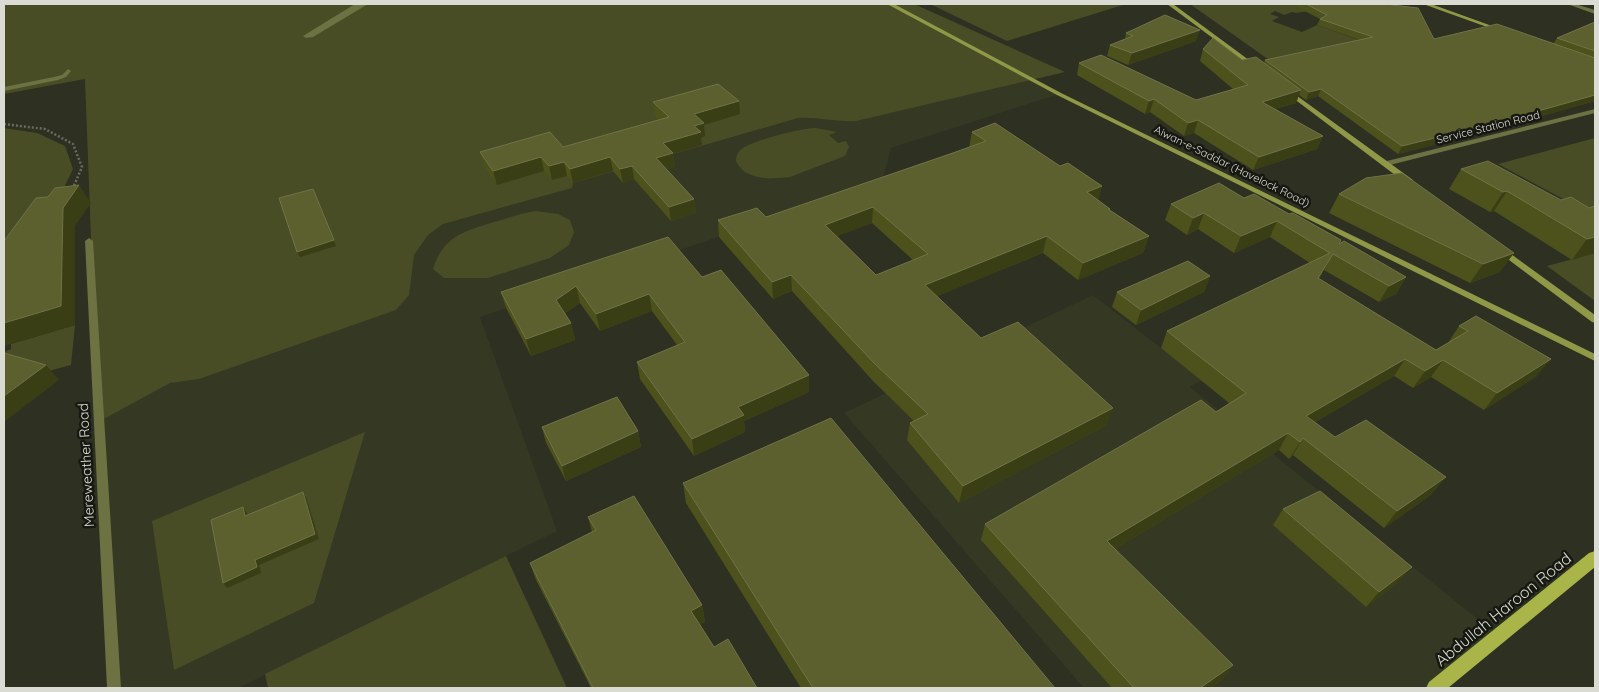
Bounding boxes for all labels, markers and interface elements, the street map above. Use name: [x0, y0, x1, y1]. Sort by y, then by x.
street label: Service Station Road: [1435, 107, 1541, 147]
street label: Aiwan-e-Saddar (Havelock Road): [1152, 122, 1312, 210]
street label: Mereweather Road: [74, 403, 98, 527]
street label: Abdullah Haroon Road: [1431, 548, 1575, 670]

